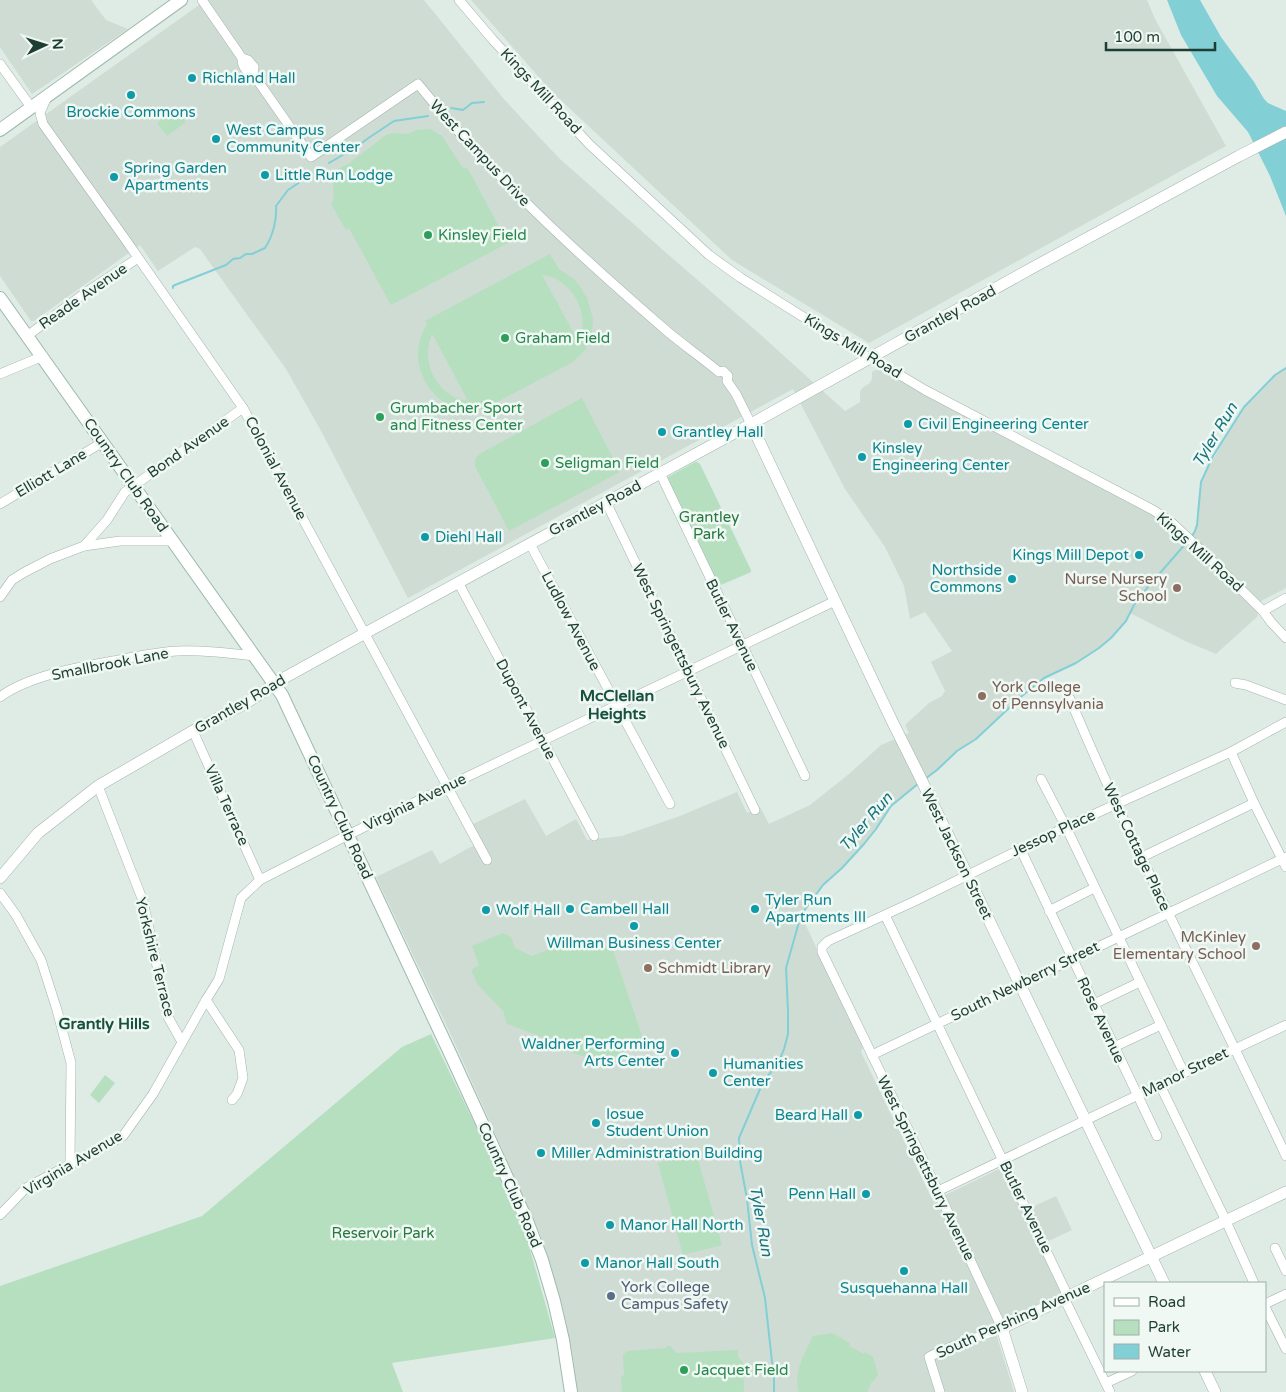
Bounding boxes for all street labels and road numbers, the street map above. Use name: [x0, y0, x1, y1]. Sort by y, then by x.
street label: Kings Mill Road: [497, 44, 585, 138]
street label: West Campus Drive: [426, 96, 534, 210]
street label: Reade Avenue: [36, 259, 130, 333]
street label: Grantley Road: [901, 281, 999, 347]
street label: Kings Mill Road: [801, 310, 905, 382]
street label: Bond Avenue: [144, 412, 232, 482]
street label: Colonial Avenue: [241, 413, 311, 523]
street label: Country Club Road: [80, 414, 172, 536]
street label: Elliott Lane: [12, 445, 90, 501]
street label: Grantley Road: [546, 476, 644, 540]
street label: Kings Mill Road: [1153, 508, 1247, 596]
street label: West Springettsbury Avenue: [628, 561, 734, 751]
street label: Ludlow Avenue: [537, 568, 605, 674]
street label: Butler Avenue: [702, 576, 762, 674]
street label: Smallbrook Lane: [50, 644, 170, 684]
street label: Dupont Avenue: [492, 656, 560, 762]
street label: Grantley Road: [191, 671, 289, 737]
street label: Country Club Road: [303, 752, 377, 882]
street label: Villa Terrace: [201, 762, 253, 848]
street label: Virginia Avenue: [361, 769, 469, 835]
street label: West Cottage Place: [1099, 780, 1175, 914]
street label: West Jackson Street: [917, 786, 997, 923]
street label: Jessop Place: [1008, 806, 1098, 860]
street label: Yorkshire Terrace: [131, 895, 179, 1019]
street label: South Newberry Street: [948, 937, 1102, 1025]
street label: Rose Avenue: [1073, 974, 1129, 1066]
street label: Manor Street: [1139, 1043, 1231, 1101]
street label: West Springettsbury Avenue: [873, 1073, 979, 1263]
street label: Country Club Road: [474, 1120, 546, 1250]
street label: Virginia Avenue: [21, 1127, 125, 1199]
street label: Butler Avenue: [996, 1158, 1056, 1256]
street label: South Pershing Avenue: [933, 1278, 1093, 1362]

